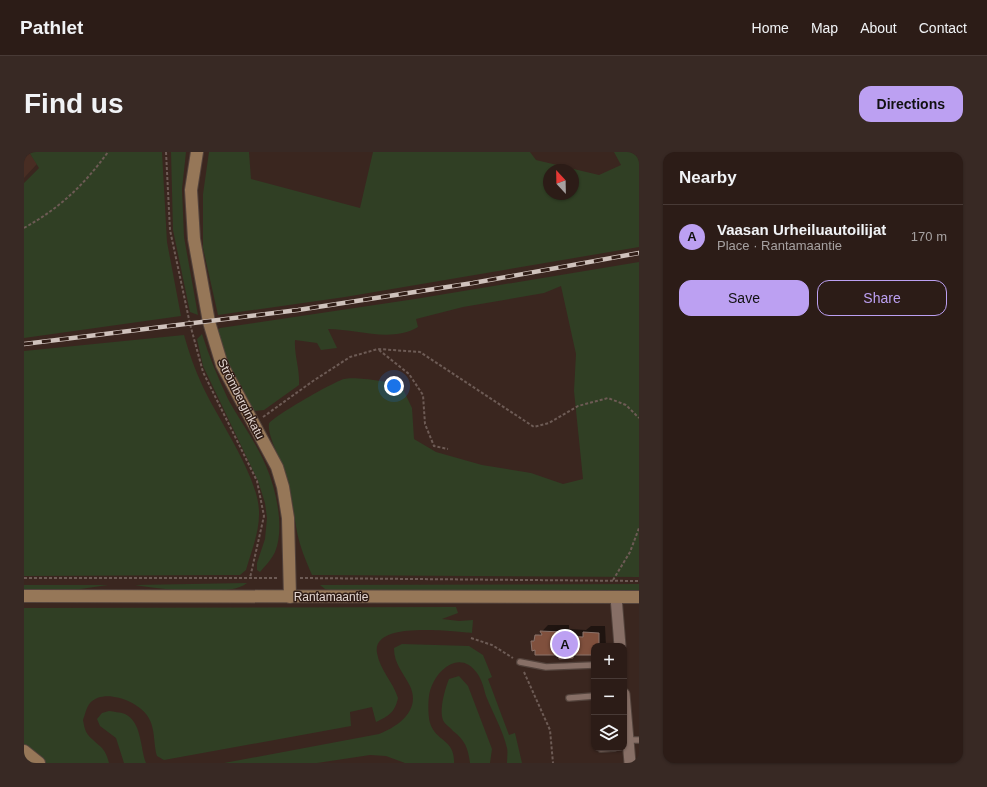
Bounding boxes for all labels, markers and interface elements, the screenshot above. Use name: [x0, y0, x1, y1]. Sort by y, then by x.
text: Pathlet: [20, 17, 83, 38]
text: Home: [752, 20, 789, 36]
text: Map: [811, 20, 838, 36]
text: About: [860, 20, 897, 36]
text: Contact: [919, 20, 967, 36]
button: Directions: [859, 86, 963, 122]
text: Find us: [24, 88, 124, 119]
north arrow: [543, 164, 579, 200]
text: Nearby: [679, 168, 737, 187]
text: Vaasan Urheiluautoilijat: [717, 221, 886, 238]
text: A: [687, 229, 697, 244]
text: 170 m: [911, 229, 947, 244]
text: Place · Rantamaantie: [717, 238, 842, 253]
button: Save: [679, 280, 809, 316]
button: Share: [817, 280, 947, 316]
street label: Strömberginkatu: [215, 357, 267, 441]
your location: [384, 376, 404, 396]
street label: Rantamaantie: [294, 590, 369, 604]
pin: A: [552, 629, 578, 659]
map controls: [591, 643, 627, 751]
button: +: [591, 643, 627, 679]
button: −: [591, 679, 627, 715]
button: layers: [591, 715, 627, 751]

